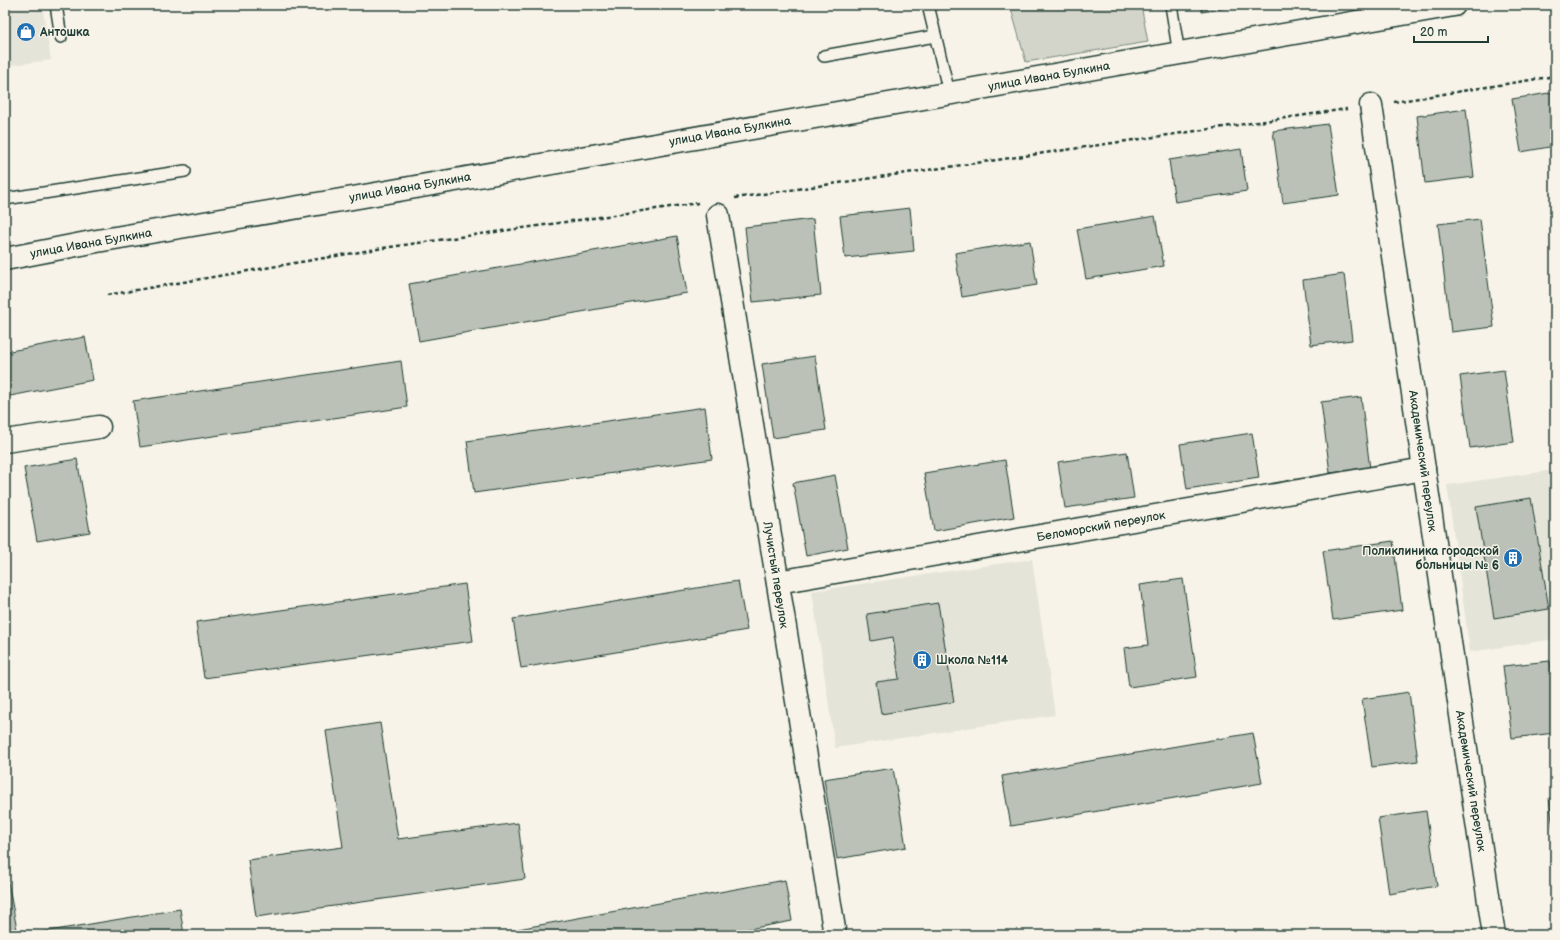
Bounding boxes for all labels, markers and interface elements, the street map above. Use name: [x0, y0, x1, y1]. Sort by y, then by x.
scale bar: [1414, 18, 1488, 44]
shop icon: Антошка: [15, 21, 37, 43]
place label: Антошка: [39, 25, 90, 40]
text: 20 m: [1420, 25, 1447, 40]
street label: улица Ивана Булкина: [987, 58, 1111, 95]
street label: улица Ивана Булкина: [668, 113, 792, 150]
street label: улица Ивана Булкина: [348, 169, 472, 206]
street label: улица Ивана Булкина: [29, 225, 153, 262]
street label: Академический переулок: [1405, 388, 1440, 534]
street label: Беломорский переулок: [1036, 508, 1167, 545]
street label: Лучистый переулок: [759, 519, 791, 630]
place label: Поликлиника городской больницы № 6: [1362, 544, 1499, 573]
building icon: Поликлиника городской больницы № 6: [1502, 547, 1524, 569]
building icon: Школа №114: [911, 649, 933, 671]
place label: Школа №114: [936, 653, 1008, 668]
street label: Академический переулок: [1452, 708, 1489, 854]

